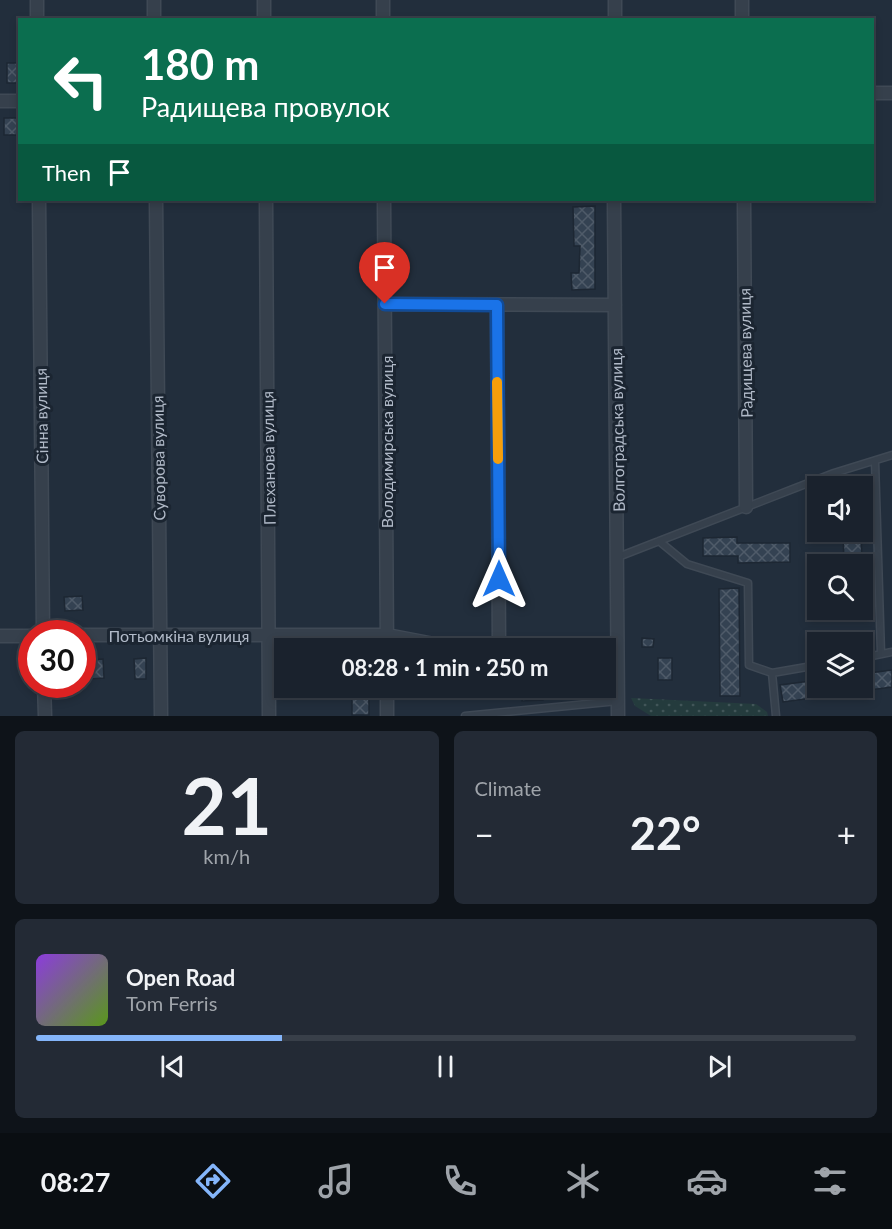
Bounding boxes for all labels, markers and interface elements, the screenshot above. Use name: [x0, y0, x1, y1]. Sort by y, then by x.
text: 180 m: [141, 39, 259, 89]
icon: left: [42, 42, 120, 120]
text: Радищева провулок: [141, 90, 390, 123]
icon: arrive: [103, 156, 136, 189]
text: Then: [42, 159, 91, 186]
pin: [359, 242, 410, 304]
icon: arrive: [368, 251, 401, 284]
street label: Радищева вулиця: [734, 288, 756, 418]
street label: Волгоградська вулиця: [606, 348, 628, 512]
street label: Володимирська вулиця: [377, 356, 396, 528]
street label: Сінна вулиця: [31, 368, 51, 464]
street label: Плєханова вулиця: [257, 391, 279, 525]
street label: Суворова вулиця: [147, 395, 169, 521]
map controls: [807, 476, 873, 698]
button: sound: [807, 476, 873, 542]
position arrow: [467, 547, 531, 611]
button: search: [807, 554, 873, 620]
speed limit sign: 30: [18, 620, 96, 698]
street label: Потьомкіна вулиця: [109, 626, 249, 645]
button: layers: [807, 632, 873, 698]
text: 08:28 · 1 min · 250 m: [342, 654, 548, 681]
text: 21: [182, 758, 272, 852]
text: Climate: [475, 776, 541, 800]
text: 22°: [630, 806, 701, 860]
text: −: [475, 814, 494, 854]
text: +: [837, 814, 856, 854]
text: km/h: [203, 844, 250, 868]
text: Open Road: [126, 964, 235, 991]
text: Tom Ferris: [126, 991, 217, 1015]
icon: previous: [156, 1050, 189, 1083]
icon: pause: [429, 1050, 462, 1083]
icon: next: [703, 1050, 736, 1083]
icon: directions: [192, 1160, 234, 1202]
icon: music: [315, 1160, 357, 1202]
icon: phone: [439, 1160, 481, 1202]
icon: climate: [562, 1160, 604, 1202]
icon: car: [686, 1160, 728, 1202]
icon: filters: [809, 1160, 851, 1202]
text: 08:27: [41, 1165, 110, 1198]

